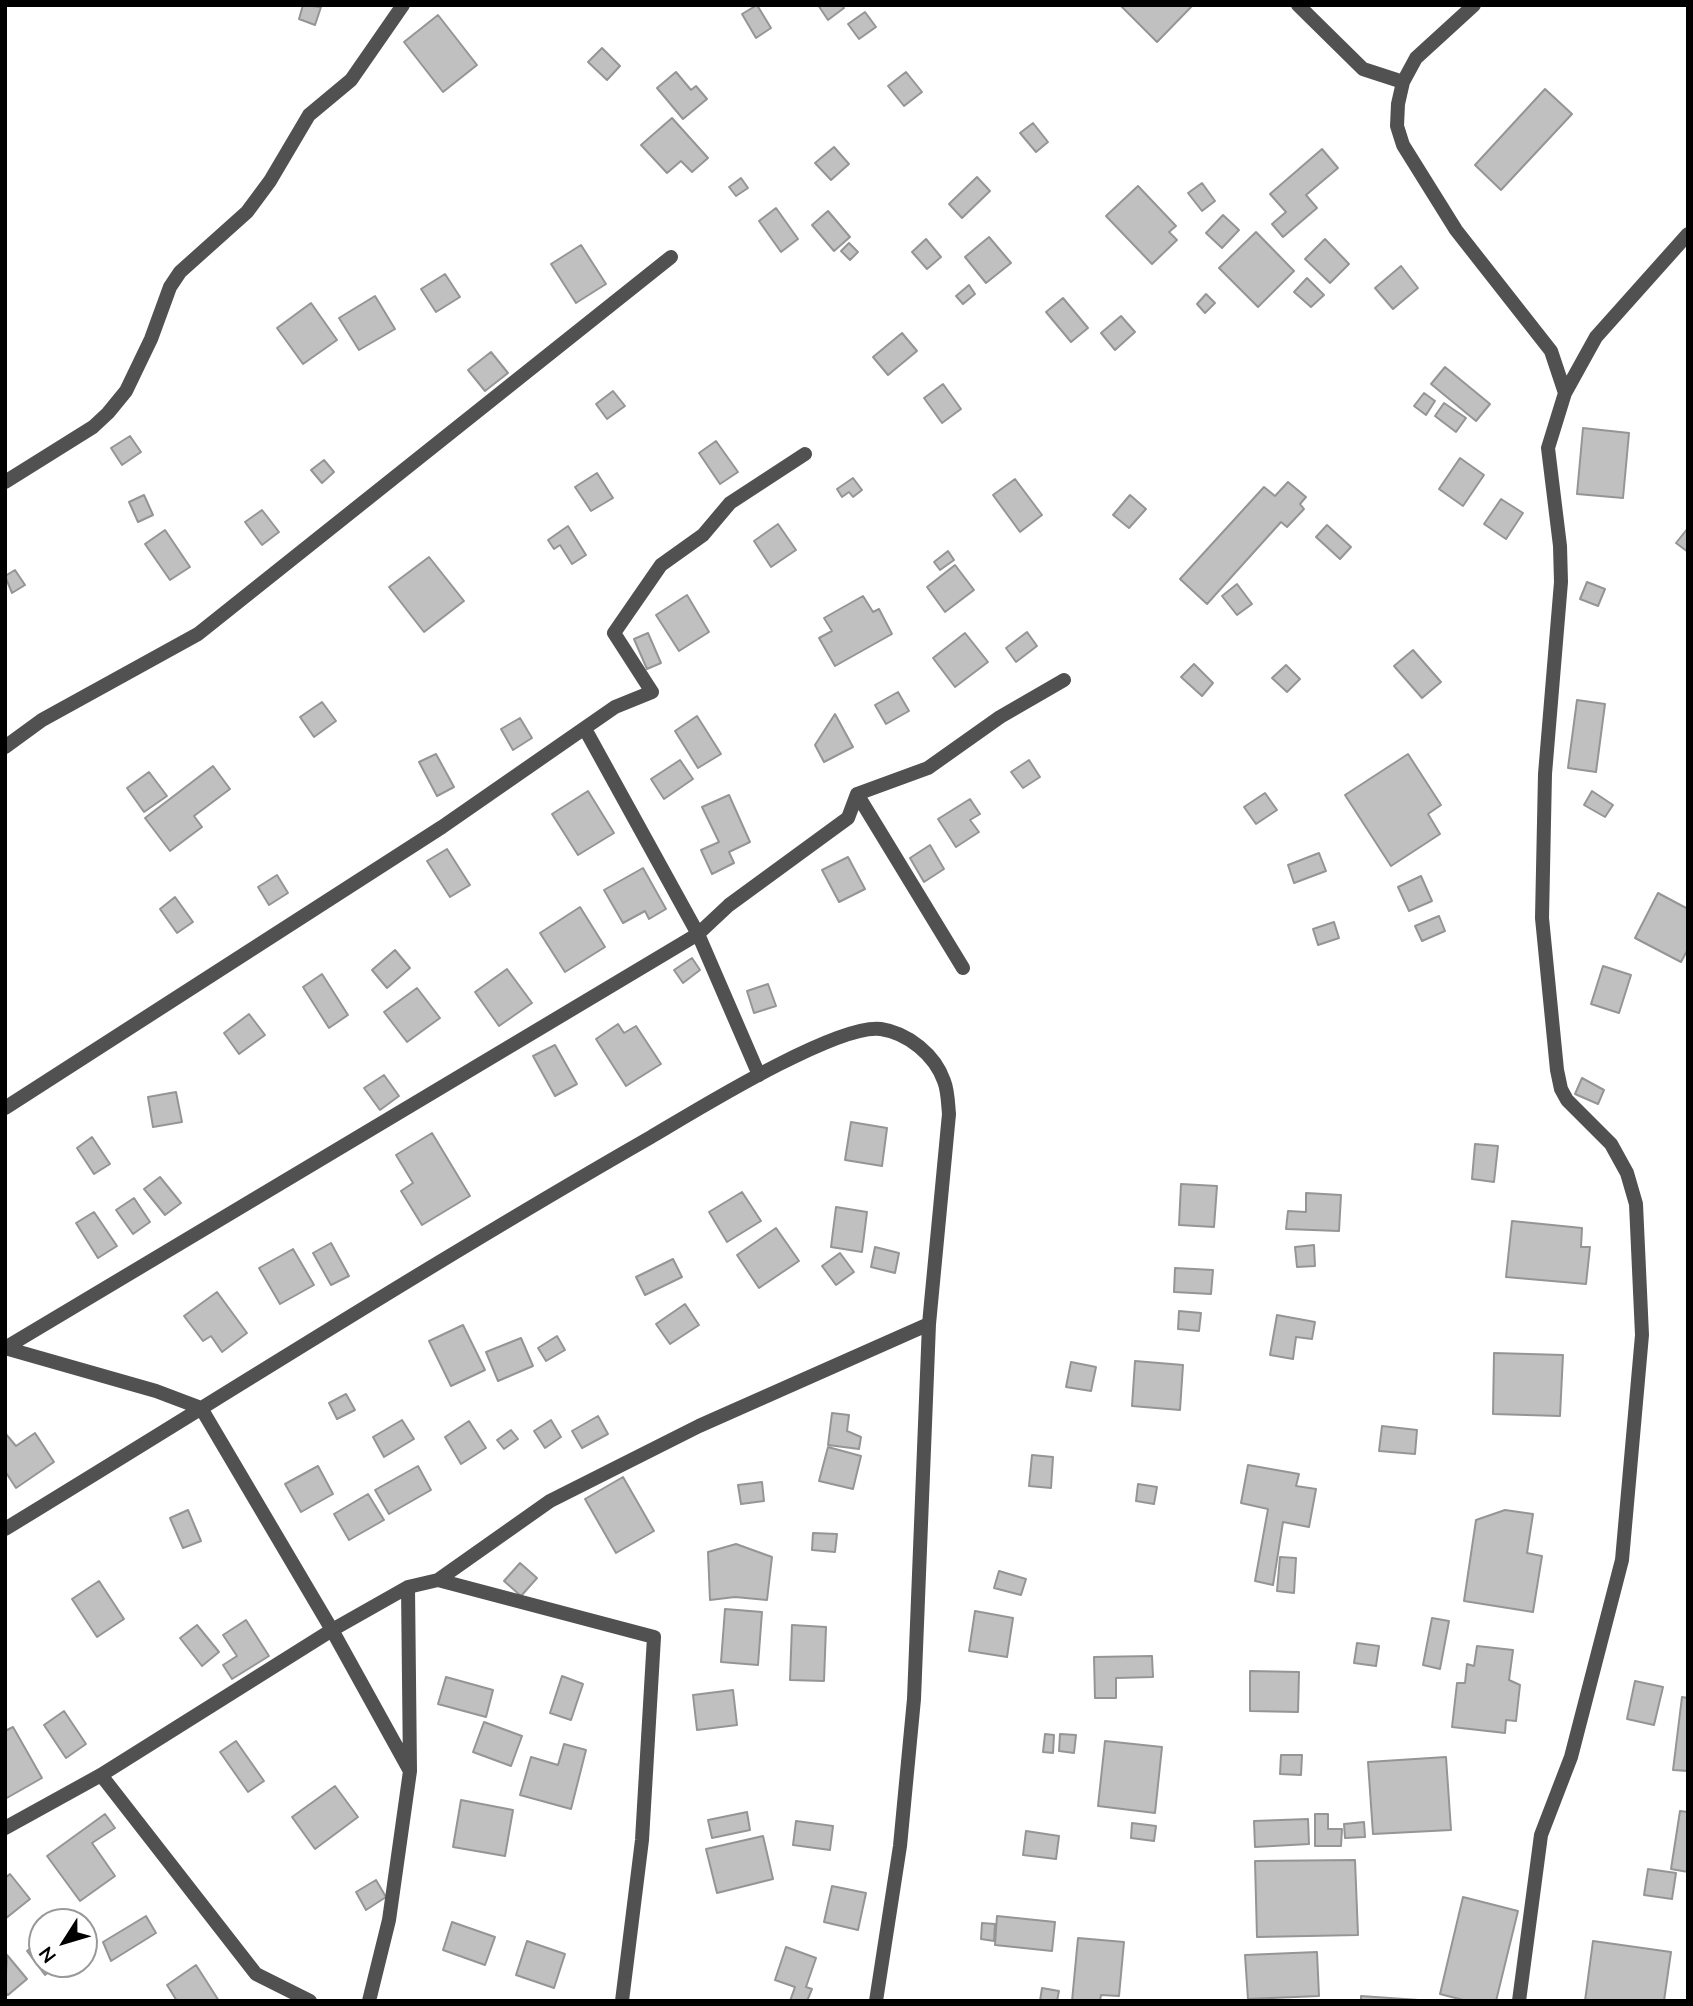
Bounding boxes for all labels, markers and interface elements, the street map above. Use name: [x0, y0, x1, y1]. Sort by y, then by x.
north arrow: [28, 1908, 98, 1978]
text: N: [33, 1941, 62, 1968]

